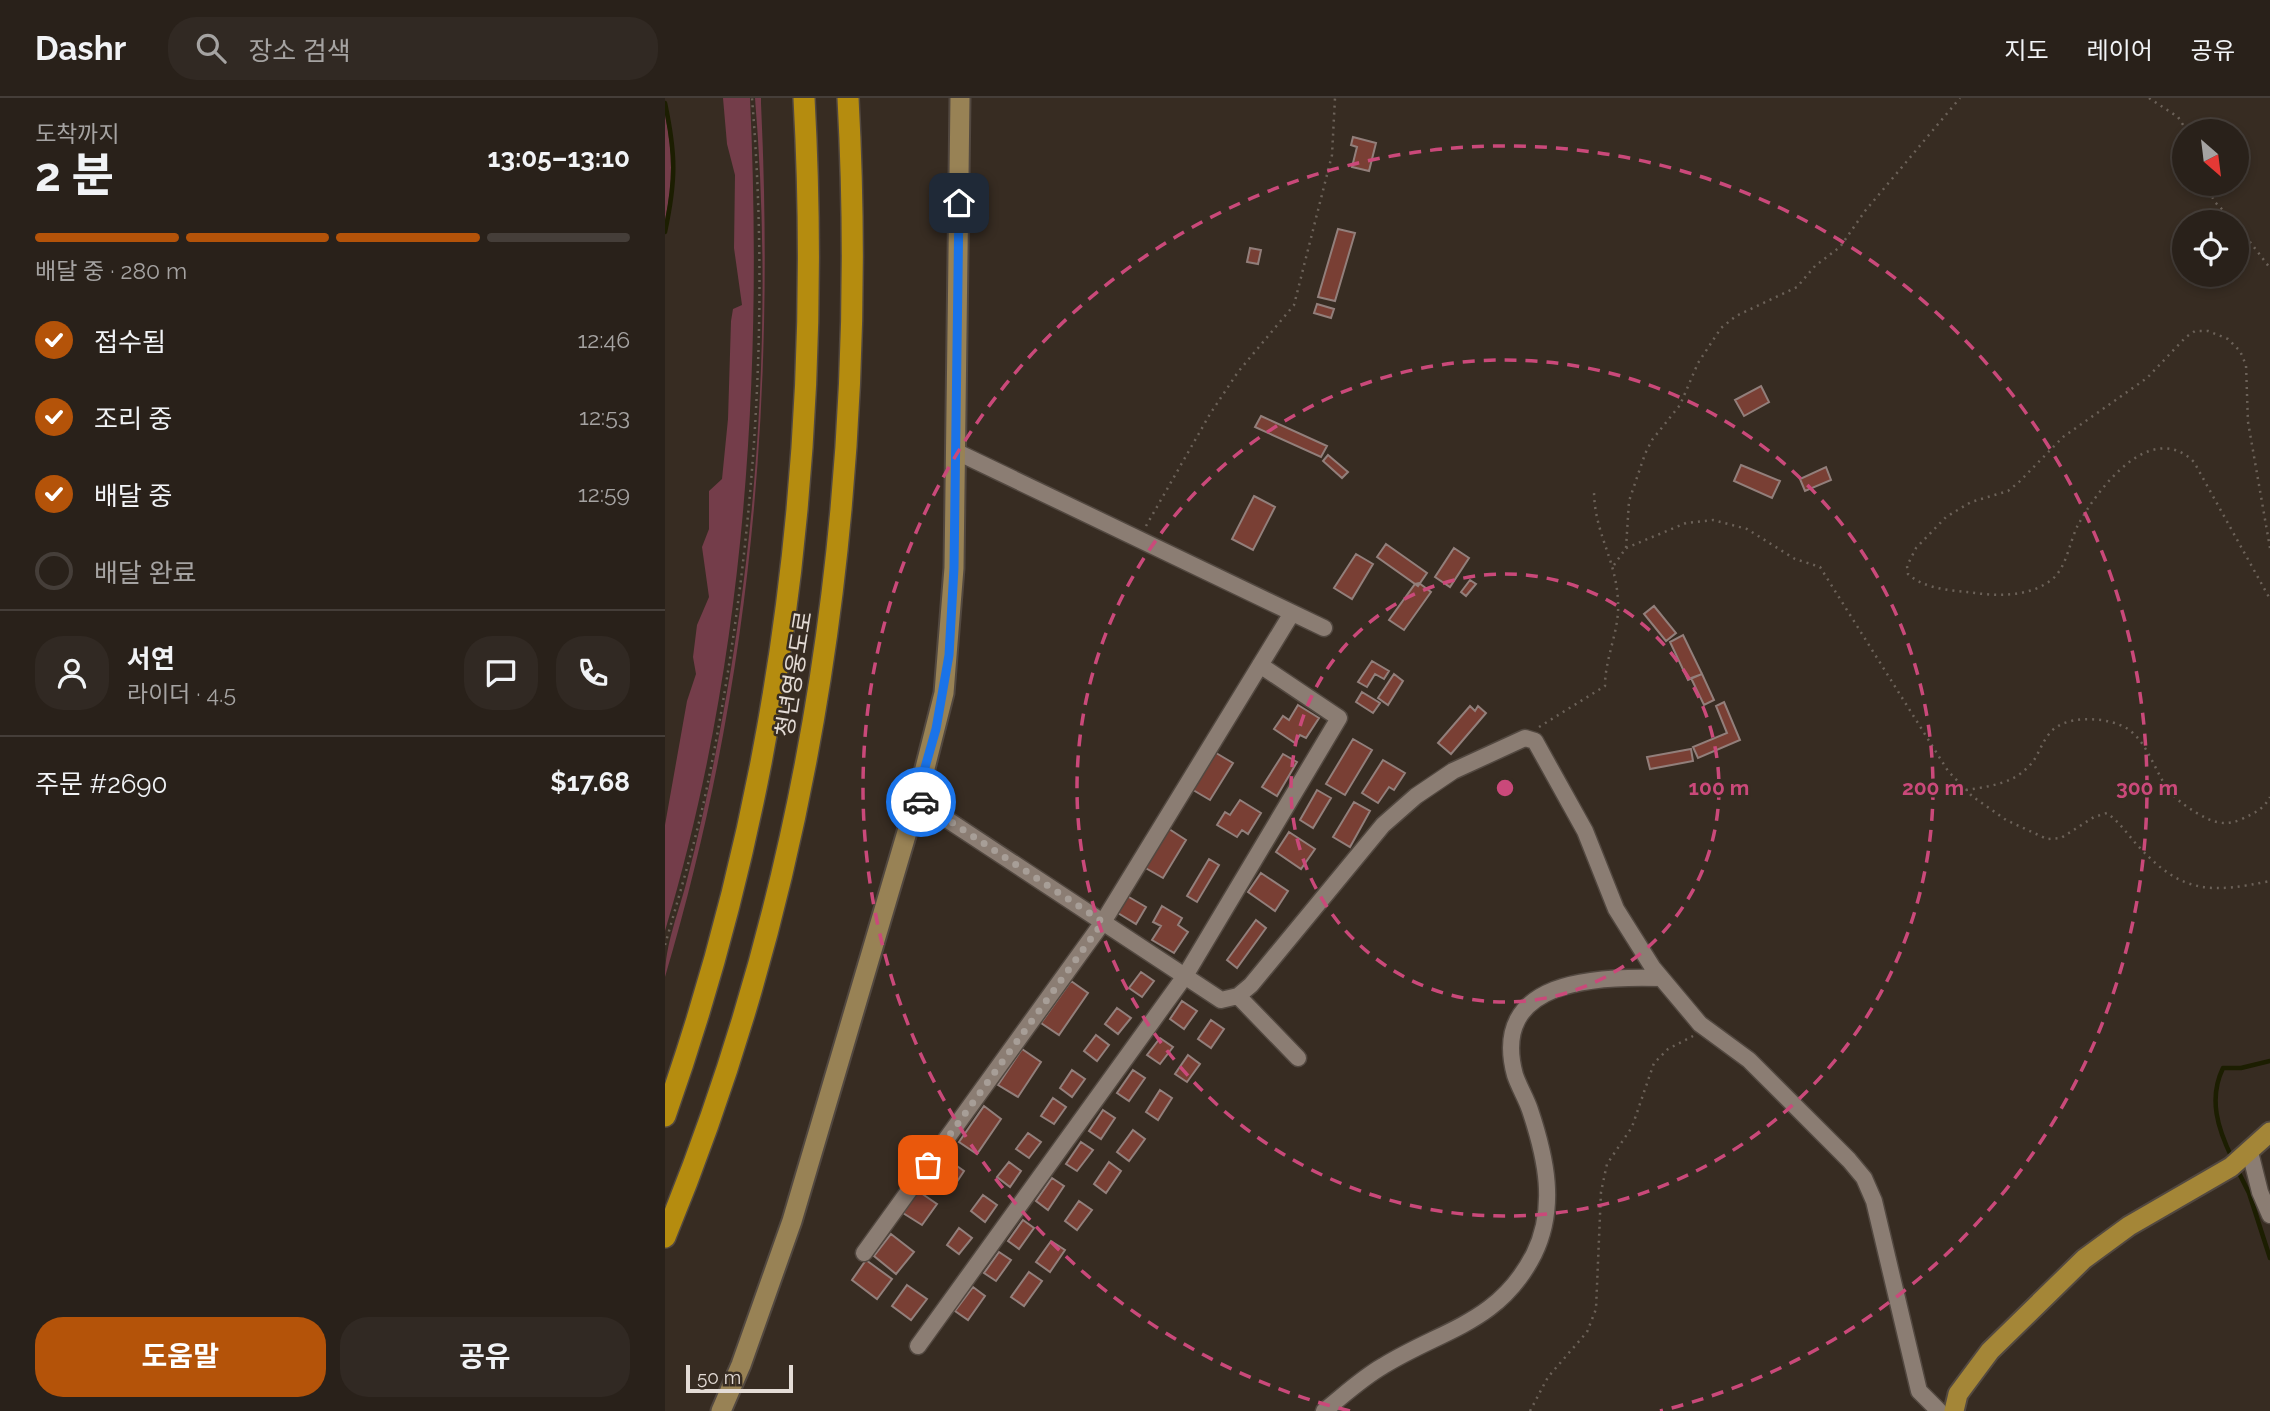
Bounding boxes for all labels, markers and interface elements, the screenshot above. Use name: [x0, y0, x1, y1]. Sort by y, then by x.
search box: [168, 17, 658, 80]
text: Dashr: [35, 29, 126, 68]
icon: search: [192, 29, 230, 67]
text: 장소 검색: [248, 36, 351, 66]
text: 지도: [2004, 36, 2049, 65]
text: 레이어: [2087, 36, 2153, 65]
text: 공유: [2191, 36, 2235, 65]
north arrow: [2172, 119, 2249, 196]
map controls: [2172, 119, 2249, 287]
text: 도착까지: [35, 120, 120, 147]
text: 13:05–13:10: [488, 143, 630, 173]
text: 2 분: [35, 148, 114, 202]
pin: [929, 173, 989, 233]
icon: home: [940, 184, 978, 222]
button: locate: [2172, 210, 2249, 287]
text: 배달 중 · 280 m: [35, 257, 187, 284]
icon: check: [35, 321, 73, 359]
text: 12:46: [577, 326, 630, 353]
text: 접수됨: [94, 327, 166, 357]
icon: check: [35, 398, 73, 436]
text: 12:53: [579, 403, 630, 430]
text: 조리 중: [94, 404, 172, 434]
icon: check: [35, 475, 73, 513]
text: 12:59: [578, 480, 630, 507]
text: 배달 중: [94, 481, 172, 511]
text: 배달 완료: [94, 558, 196, 588]
street label: 청년영웅도로: [770, 609, 817, 739]
button: person: [35, 636, 109, 710]
button: chat: [464, 636, 538, 710]
button: phone: [556, 636, 630, 710]
text: 서연: [127, 644, 175, 674]
text: 라이더 · 4.5: [127, 680, 236, 707]
text: $17.68: [550, 767, 630, 797]
courier: [886, 767, 956, 837]
text: 주문 #2690: [35, 769, 168, 799]
text: 100 m: [1689, 775, 1749, 800]
text: 200 m: [1902, 775, 1964, 800]
text: 300 m: [2116, 775, 2178, 800]
centre of rings: [1493, 776, 1517, 800]
icon: car: [902, 783, 940, 821]
pin: [898, 1135, 958, 1195]
icon: bag: [909, 1146, 947, 1184]
button: 도움말: [35, 1317, 326, 1397]
button: 공유: [340, 1317, 630, 1397]
scale bar: [686, 1362, 793, 1394]
text: 50 m: [697, 1366, 741, 1388]

